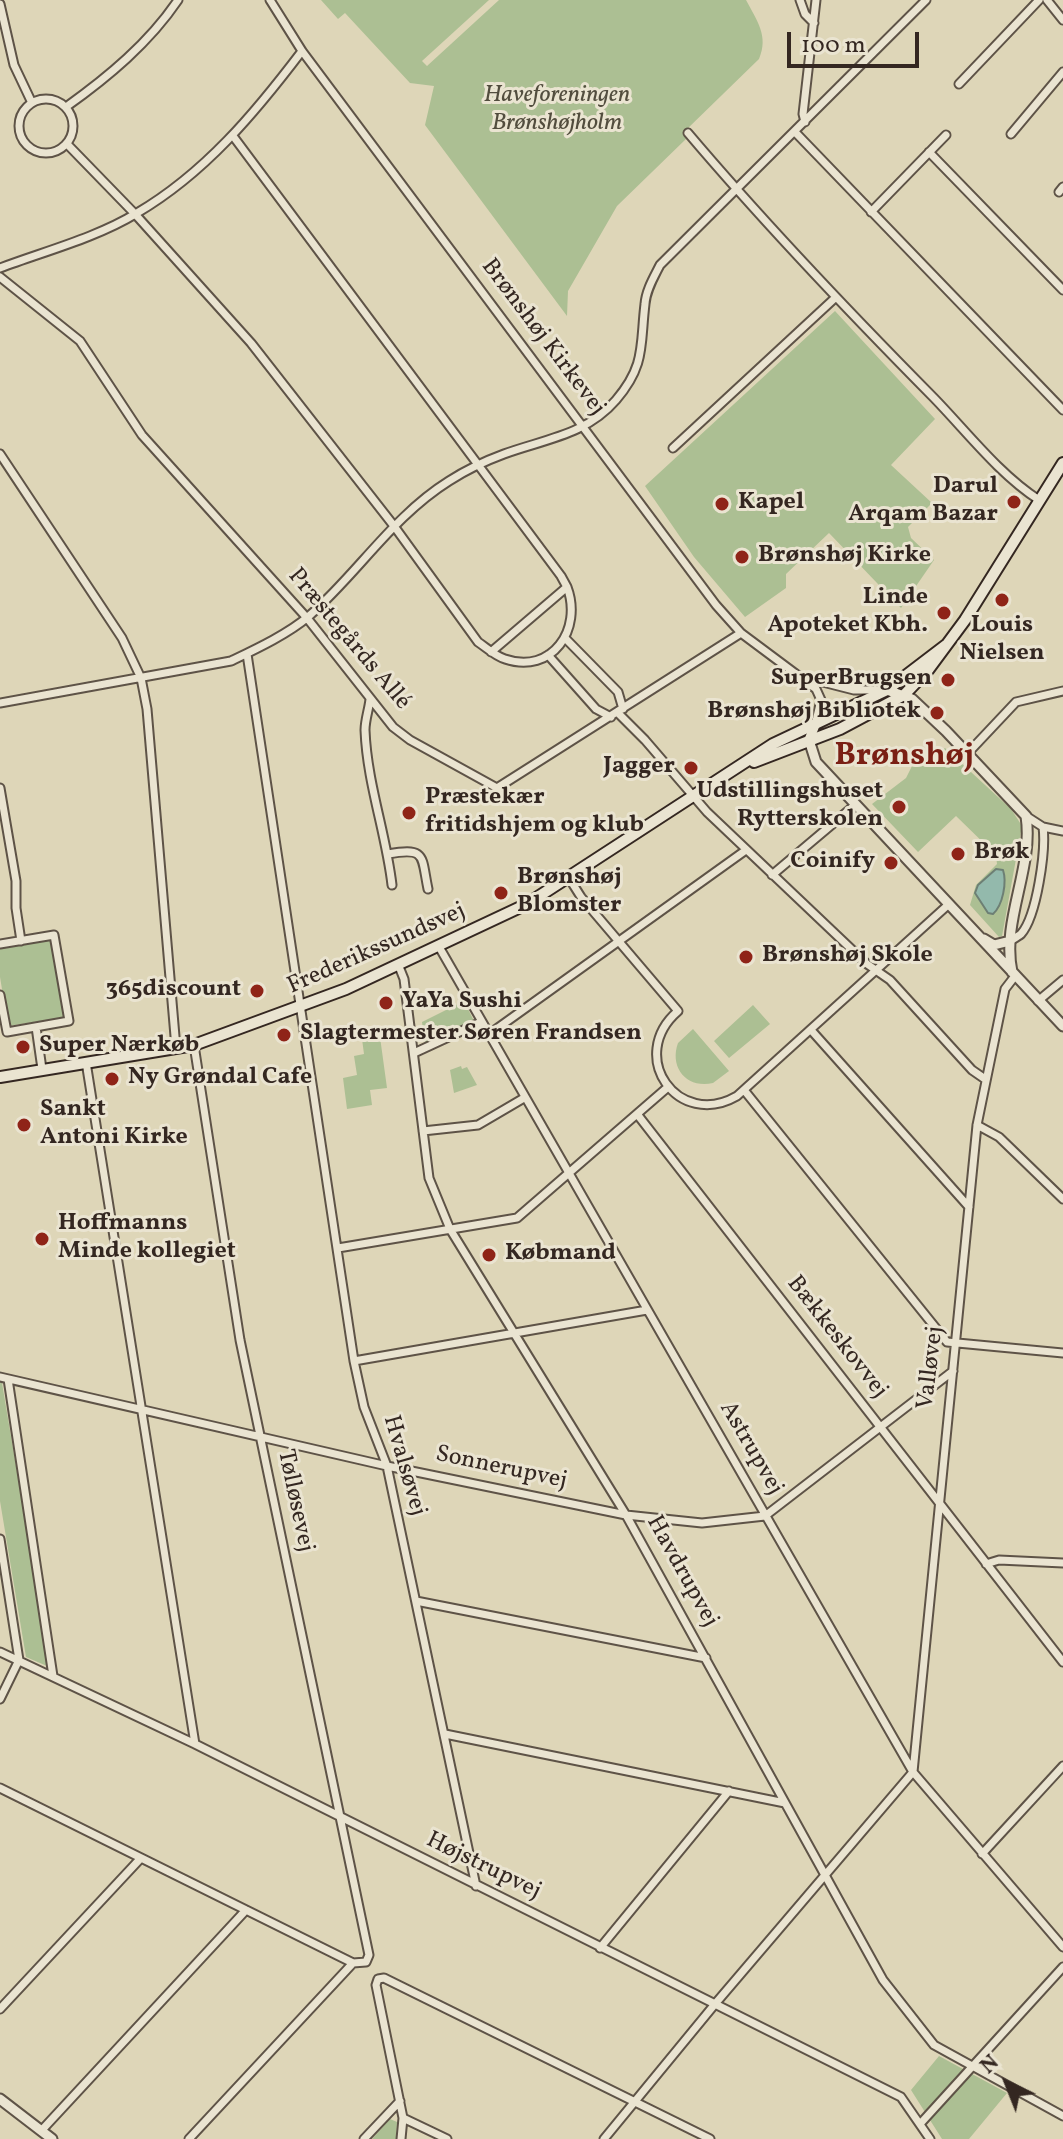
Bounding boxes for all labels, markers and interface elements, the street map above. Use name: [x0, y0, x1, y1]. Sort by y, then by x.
scale bar: [791, 16, 923, 66]
text: 100 m: [801, 29, 866, 63]
park label: Haveforeningen Brønshøjholm: [484, 83, 630, 139]
street label: Brønshøj Kirkevej: [474, 254, 610, 422]
place label: Darul Arqam Bazar: [848, 474, 998, 530]
place label: Kapel: [738, 490, 804, 518]
marker: Darul Arqam Bazar: [1005, 493, 1023, 511]
marker: Kapel: [713, 495, 731, 513]
place label: Brønshøj Kirke: [758, 543, 931, 571]
marker: Brønshøj Kirke: [733, 548, 751, 566]
street label: Præstegårds Allé: [280, 563, 416, 717]
place label: Linde Apoteket Kbh.: [767, 585, 928, 641]
marker: Louis Nielsen: [993, 591, 1011, 609]
marker: Linde Apoteket Kbh.: [935, 604, 953, 622]
place label: Louis Nielsen: [959, 613, 1045, 669]
place label: SuperBrugsen: [771, 666, 932, 694]
marker: SuperBrugsen: [939, 671, 957, 689]
place label: Brønshøj Bibliotek: [707, 699, 921, 727]
marker: Brønshøj Bibliotek: [928, 704, 946, 722]
district label: Brønshøj: [834, 739, 974, 777]
place label: Jagger: [603, 754, 675, 782]
marker: Jagger: [682, 759, 700, 777]
place label: Udstillingshuset Rytterskolen: [696, 779, 883, 835]
place label: Præstekær fritidshjem og klub: [425, 785, 644, 841]
marker: Udstillingshuset Rytterskolen: [890, 798, 908, 816]
marker: Præstekær fritidshjem og klub: [400, 804, 418, 822]
place label: Brøk: [974, 840, 1030, 868]
marker: Brøk: [949, 845, 967, 863]
place label: Coinify: [790, 849, 875, 877]
marker: Coinify: [882, 854, 900, 872]
place label: Brønshøj Blomster: [517, 865, 621, 921]
marker: Brønshøj Blomster: [492, 884, 510, 902]
street label: Frederikssundsvej: [284, 898, 470, 1002]
place label: Brønshøj Skole: [762, 943, 933, 971]
marker: Brønshøj Skole: [737, 948, 755, 966]
place label: 365discount: [106, 977, 241, 1005]
marker: 365discount: [248, 982, 266, 1000]
place label: YaYa Sushi: [402, 989, 522, 1017]
marker: YaYa Sushi: [377, 994, 395, 1012]
place label: Slagtermester Søren Frandsen: [300, 1021, 642, 1049]
marker: Slagtermester Søren Frandsen: [275, 1026, 293, 1044]
place label: Super Nærkøb: [39, 1033, 199, 1061]
marker: Super Nærkøb: [14, 1038, 32, 1056]
place label: Ny Grøndal Cafe: [128, 1065, 312, 1093]
marker: Ny Grøndal Cafe: [103, 1070, 121, 1088]
place label: Sankt Antoni Kirke: [40, 1097, 188, 1153]
marker: Sankt Antoni Kirke: [15, 1116, 33, 1134]
place label: Hoffmanns Minde kollegiet: [58, 1211, 236, 1267]
marker: Hoffmanns Minde kollegiet: [33, 1230, 51, 1248]
place label: Købmand: [505, 1241, 616, 1269]
marker: Købmand: [480, 1246, 498, 1264]
street label: Bækkeskovvej: [779, 1271, 893, 1405]
street label: Valløvej: [913, 1325, 951, 1411]
street label: Astrupvej: [712, 1397, 788, 1501]
street label: Hvalsøvej: [375, 1412, 431, 1520]
street label: Sonnerupvej: [433, 1441, 569, 1497]
street label: Tølløsevej: [269, 1447, 319, 1555]
street label: Havdrupvej: [639, 1511, 723, 1633]
street label: Højstrupvej: [421, 1827, 545, 1907]
north arrow: [967, 2043, 1047, 2123]
text: N: [974, 2048, 1007, 2082]

